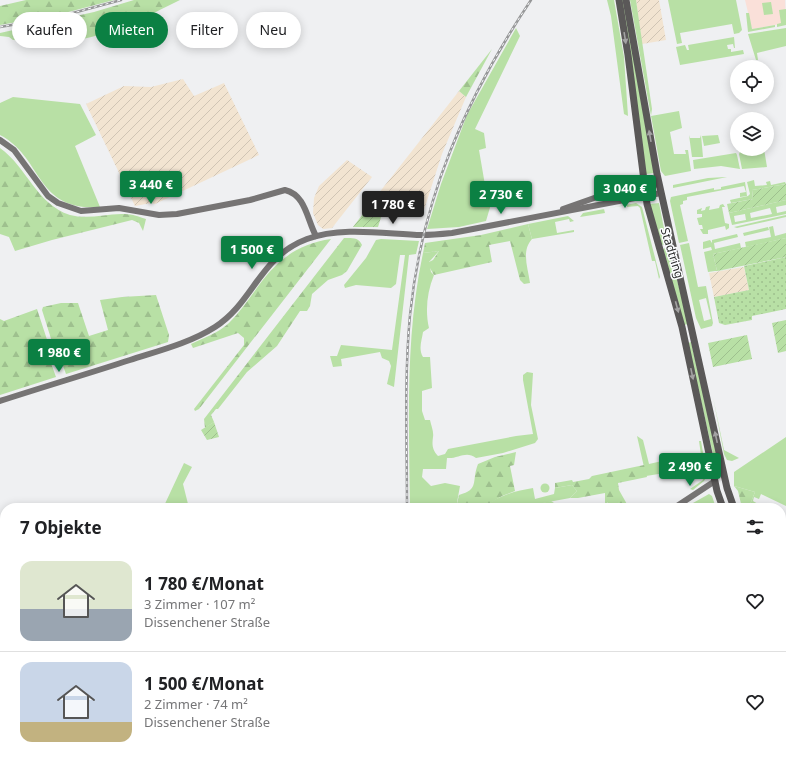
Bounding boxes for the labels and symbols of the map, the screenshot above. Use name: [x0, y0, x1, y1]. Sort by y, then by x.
one-way arrow: [622, 32, 628, 45]
one-way arrow: [647, 130, 653, 142]
pin: 3 440 €: [114, 171, 188, 205]
pin: 3 040 €: [588, 175, 662, 209]
pin: 2 730 €: [464, 181, 538, 215]
pin: 1 780 €: [356, 191, 430, 225]
street label: Stadtring: [657, 225, 688, 280]
pin: 1 500 €: [215, 236, 289, 270]
one-way arrow: [674, 301, 680, 313]
pin: 1 980 €: [22, 339, 96, 373]
one-way arrow: [690, 368, 696, 380]
one-way arrow: [712, 431, 718, 443]
pin: 2 490 €: [653, 453, 727, 487]

